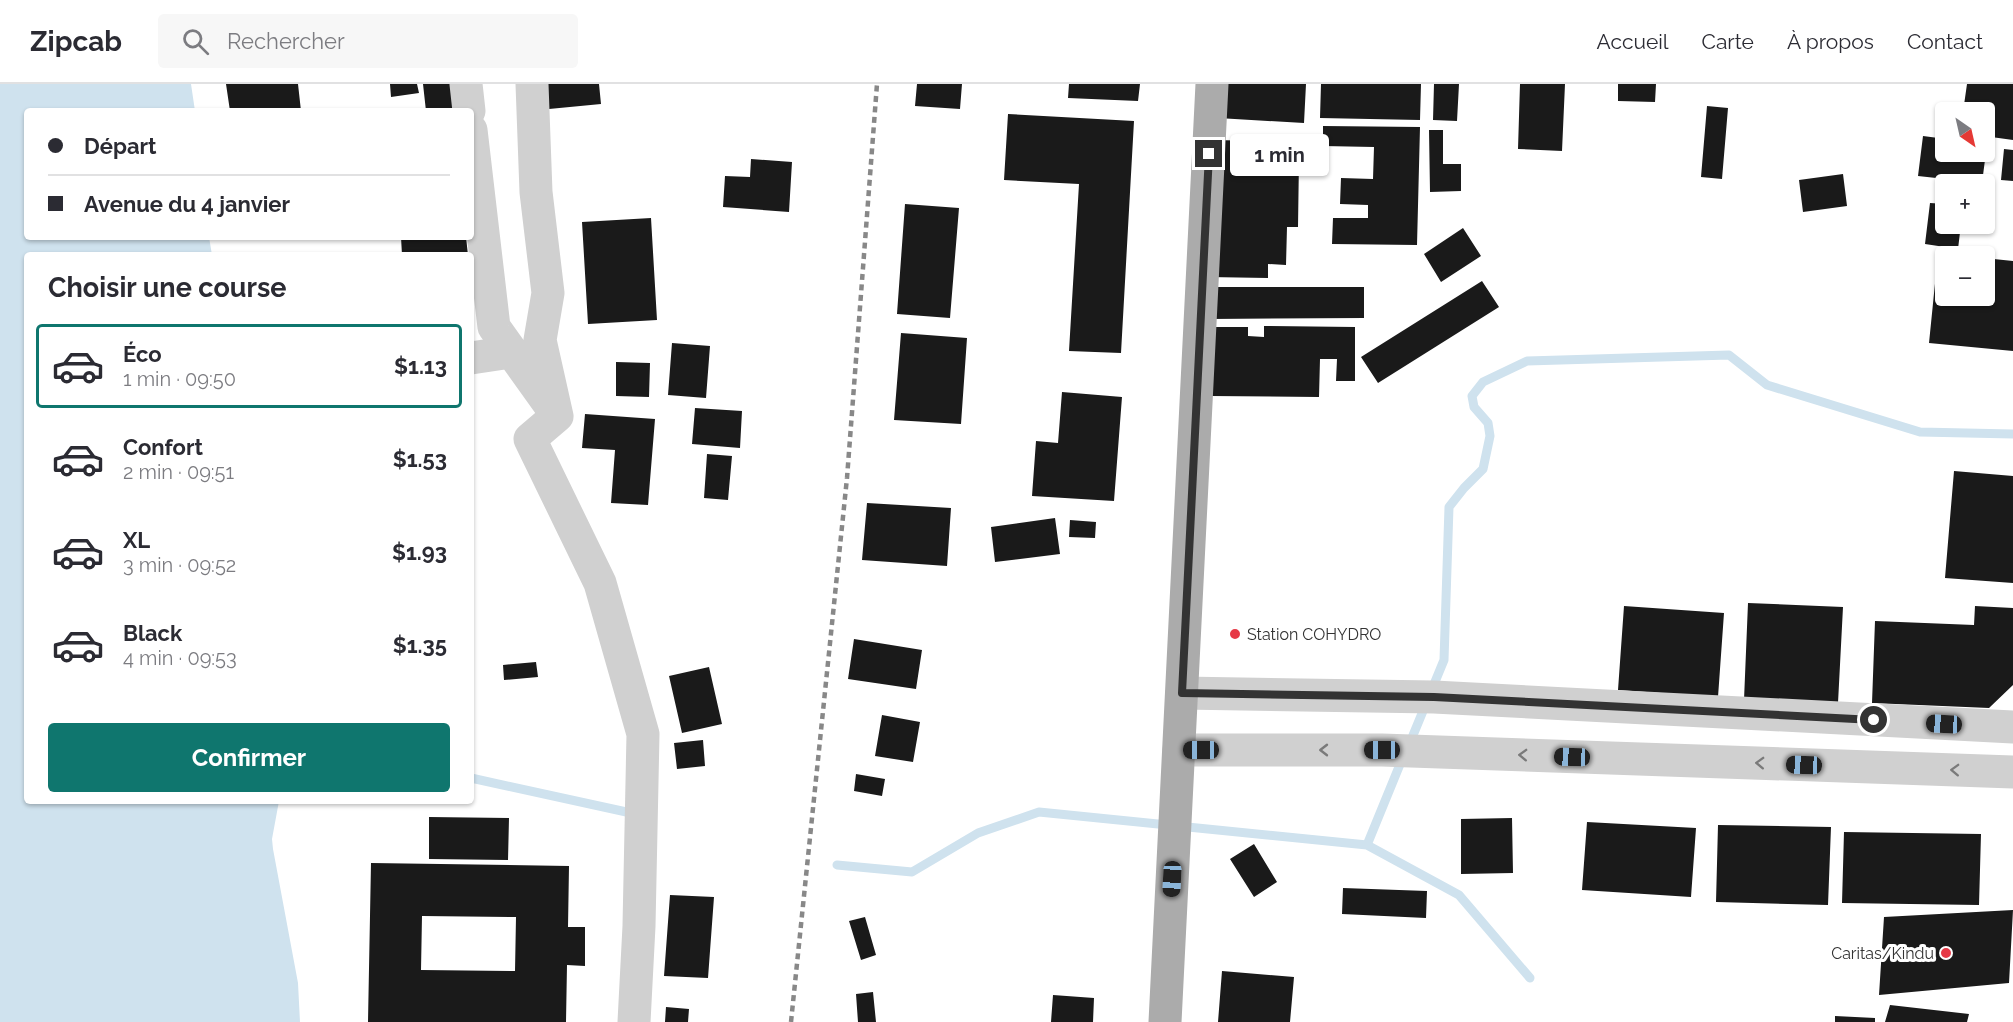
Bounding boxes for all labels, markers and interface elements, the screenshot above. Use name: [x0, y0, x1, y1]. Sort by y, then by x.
search box: [158, 14, 578, 68]
text: Zipcab: [30, 25, 122, 58]
icon: search: [179, 25, 212, 58]
text: Rechercher: [227, 28, 345, 54]
text: Accueil: [1597, 29, 1669, 54]
text: Carte: [1702, 29, 1754, 54]
text: À propos: [1787, 29, 1874, 54]
text: Contact: [1907, 29, 1983, 54]
north arrow: [1935, 102, 1995, 162]
map controls: [1935, 102, 1995, 306]
text: Départ: [84, 133, 156, 159]
callout: 1 min: [1230, 133, 1329, 175]
route end: [1195, 140, 1222, 167]
text: 1 min: [1254, 143, 1305, 167]
button: +: [1935, 174, 1995, 234]
text: Avenue du 4 janvier: [84, 191, 290, 217]
button: −: [1935, 246, 1995, 306]
text: Choisir une course: [48, 272, 286, 303]
icon: car: [51, 339, 105, 393]
text: Éco: [123, 341, 162, 367]
text: $1.13: [394, 353, 447, 379]
text: 1 min · 09:50: [123, 367, 236, 391]
icon: car: [51, 432, 105, 486]
text: Confort: [123, 434, 203, 460]
text: $1.53: [393, 446, 447, 472]
text: 2 min · 09:51: [123, 460, 234, 484]
icon: car: [51, 525, 105, 579]
text: XL: [123, 527, 150, 553]
text: $1.93: [392, 539, 447, 565]
text: 3 min · 09:52: [123, 553, 236, 577]
icon: car: [51, 618, 105, 672]
text: Black: [123, 620, 182, 646]
place label: Station COHYDRO: [1247, 625, 1381, 644]
marker: Station COHYDRO: [1228, 627, 1242, 641]
text: $1.35: [393, 632, 447, 658]
text: 4 min · 09:53: [123, 646, 237, 670]
route start: [1860, 706, 1887, 733]
car: [1926, 714, 1962, 734]
button: Confirmer: [48, 723, 450, 792]
car: [1183, 741, 1219, 759]
car: [1364, 741, 1400, 759]
one-way arrow: [1319, 744, 1328, 756]
car: [1554, 747, 1590, 767]
one-way arrow: [1518, 749, 1527, 761]
car: [1786, 755, 1822, 775]
one-way arrow: [1755, 757, 1764, 769]
one-way arrow: [1950, 763, 1959, 776]
car: [1162, 861, 1182, 897]
place label: Caritas/Kindu: [1831, 944, 1934, 963]
marker: Caritas/Kindu: [1939, 946, 1953, 960]

